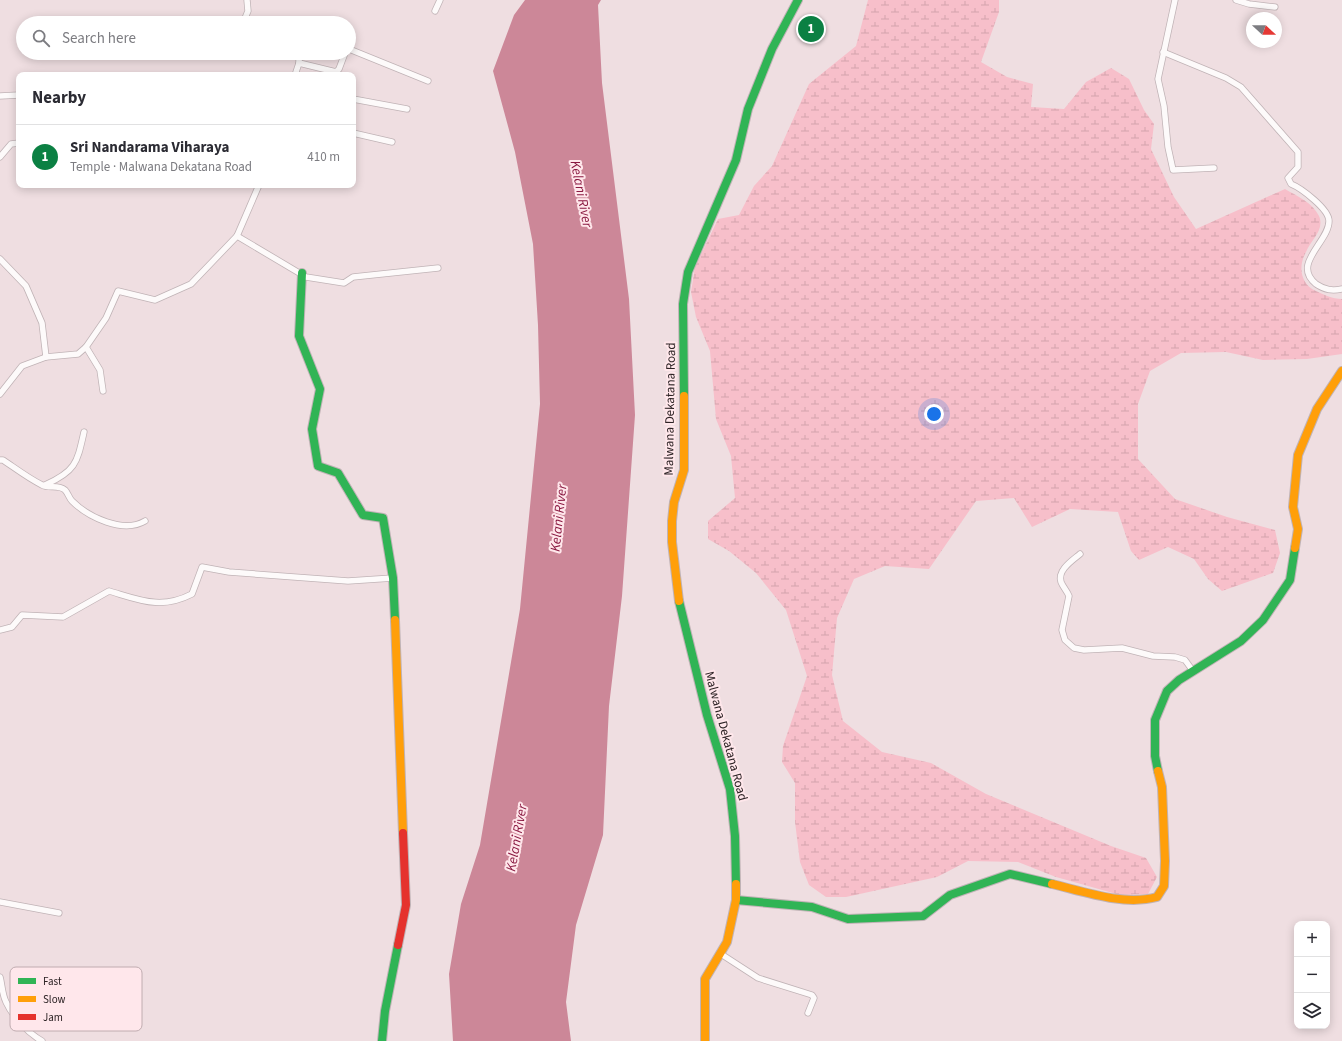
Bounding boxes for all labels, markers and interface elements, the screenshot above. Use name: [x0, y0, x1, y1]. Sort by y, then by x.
north arrow: [1246, 12, 1282, 48]
pin: 1: [798, 14, 824, 44]
search box: [16, 16, 356, 60]
icon: search: [30, 27, 52, 49]
text: Search here: [62, 28, 136, 49]
text: Nearby: [32, 86, 86, 110]
text: Sri Nandarama Viharaya: [70, 137, 229, 158]
text: 1: [42, 148, 48, 166]
text: 410 m: [307, 148, 340, 166]
text: Temple · Malwana Dekatana Road: [70, 158, 252, 176]
water label: Kelani River: [565, 159, 598, 230]
street label: Malwana Dekatana Road: [660, 342, 680, 476]
your location: [924, 404, 944, 424]
water label: Kelani River: [546, 482, 573, 553]
street label: Malwana Dekatana Road: [700, 669, 752, 803]
water label: Kelani River: [501, 802, 533, 873]
map controls: [1294, 921, 1330, 1029]
button: +: [1294, 921, 1330, 957]
button: −: [1294, 957, 1330, 993]
legend: [10, 967, 142, 1031]
text: Fast: [43, 974, 62, 989]
text: Slow: [43, 992, 66, 1007]
button: layers: [1294, 993, 1330, 1029]
text: Jam: [43, 1010, 63, 1025]

